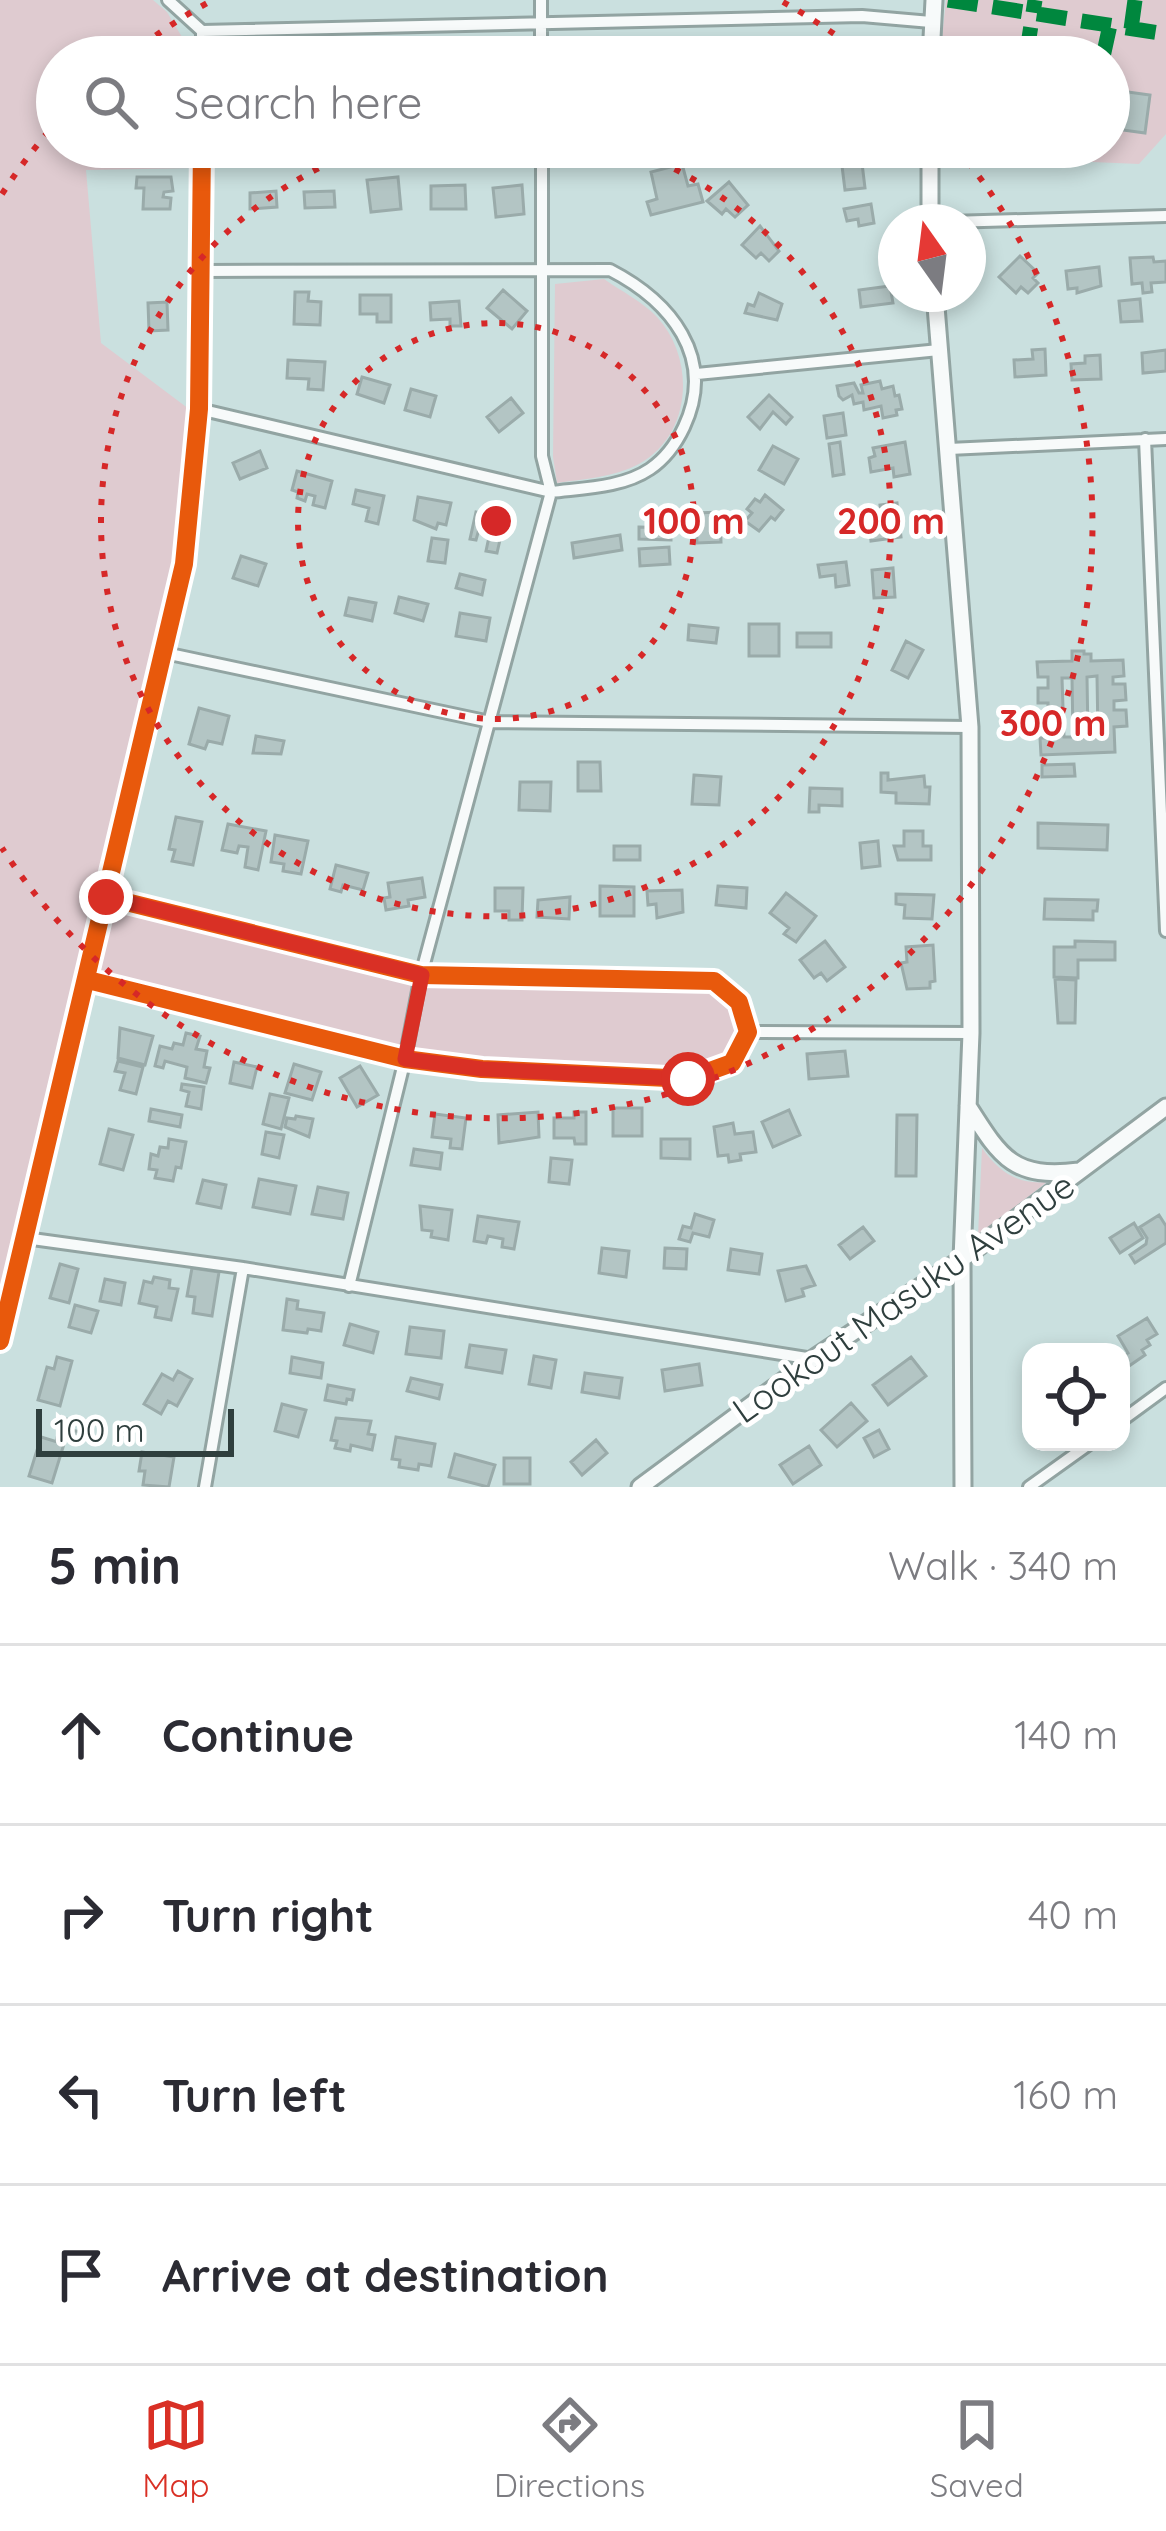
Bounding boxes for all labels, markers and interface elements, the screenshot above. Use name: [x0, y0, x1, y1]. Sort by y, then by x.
search box: [36, 36, 1130, 168]
icon: search: [78, 69, 144, 135]
text: Search here: [174, 74, 422, 130]
north arrow: [878, 204, 986, 312]
text: 100 m: [643, 498, 745, 543]
text: 200 m: [837, 498, 945, 543]
centre of rings: [475, 500, 517, 542]
text: 300 m: [1000, 700, 1106, 745]
route end: [79, 870, 133, 924]
route start: [661, 1052, 715, 1106]
street label: Lookout Masuku Avenue: [723, 1162, 1083, 1432]
map controls: [1022, 1343, 1130, 1451]
button: locate: [1022, 1343, 1130, 1451]
scale bar: [36, 1403, 234, 1456]
text: 100 m: [54, 1409, 145, 1450]
text: 5 min: [48, 1533, 181, 1597]
text: Walk · 340 m: [888, 1541, 1118, 1590]
icon: ahead: [48, 1702, 114, 1768]
text: Continue: [162, 1707, 354, 1763]
text: 140 m: [1014, 1710, 1118, 1759]
icon: right: [48, 1882, 114, 1948]
text: Turn right: [162, 1887, 374, 1943]
text: 40 m: [1028, 1890, 1118, 1939]
icon: left: [48, 2062, 114, 2128]
text: Turn left: [162, 2067, 347, 2123]
text: 160 m: [1013, 2070, 1118, 2119]
icon: arrive: [48, 2242, 114, 2308]
text: Arrive at destination: [162, 2247, 608, 2303]
tab: Map: [142, 2392, 210, 2505]
tab: Directions: [494, 2392, 645, 2505]
tab: Saved: [930, 2392, 1024, 2505]

